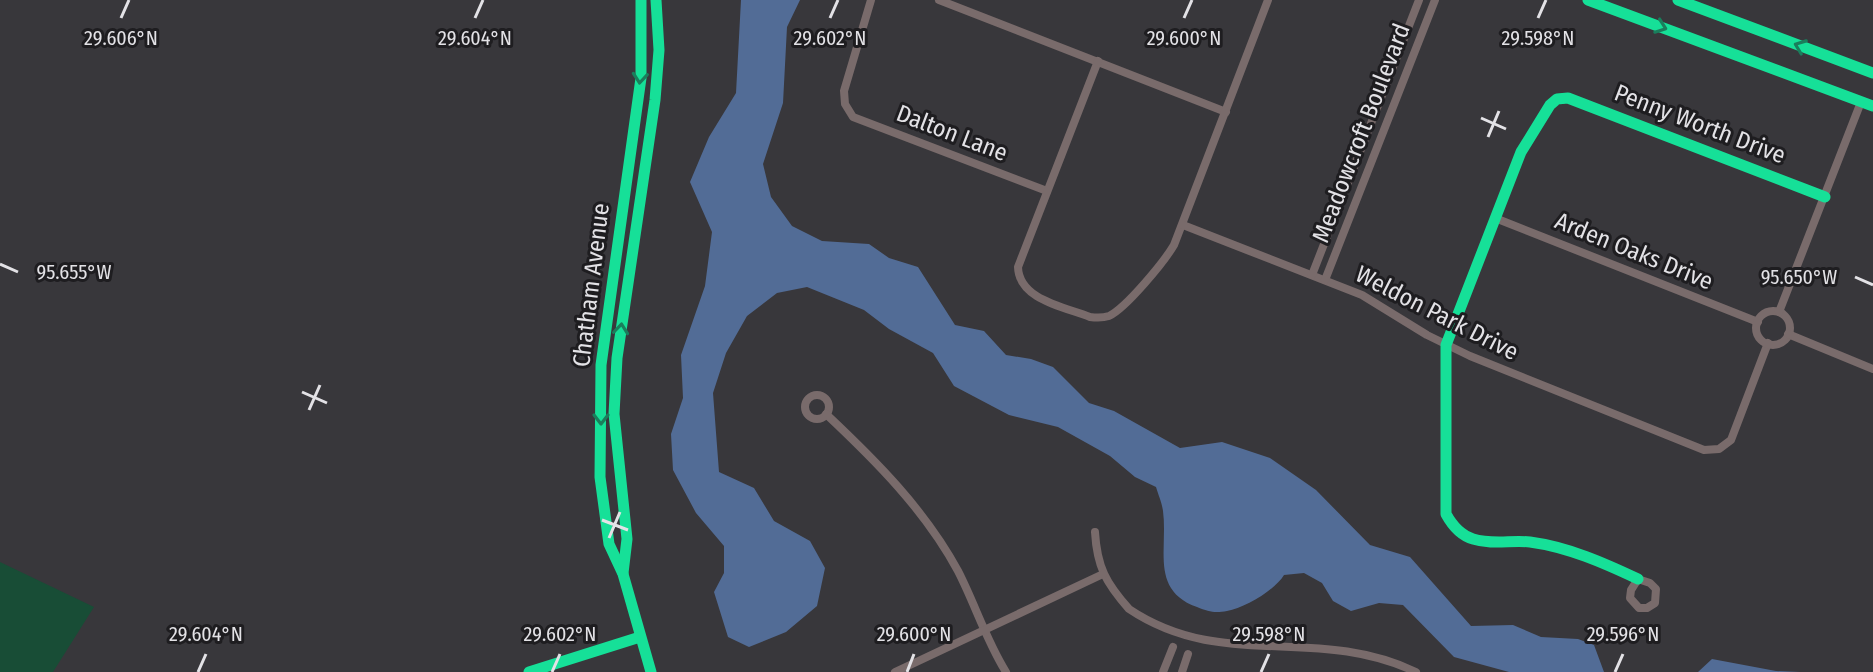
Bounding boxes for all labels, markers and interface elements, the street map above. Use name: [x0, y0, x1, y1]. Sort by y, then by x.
one-way arrow: [1654, 17, 1668, 34]
street label: Meadowcroft Boulevard: [1306, 20, 1416, 246]
text: 29.606°N: [84, 26, 158, 50]
text: 29.604°N: [438, 26, 512, 50]
text: 29.602°N: [794, 26, 866, 50]
text: 29.600°N: [1147, 26, 1221, 50]
text: 29.598°N: [1502, 26, 1574, 50]
one-way arrow: [1794, 39, 1808, 56]
one-way arrow: [632, 72, 649, 85]
street label: Penny Worth Drive: [1611, 79, 1789, 169]
street label: Dalton Lane: [893, 99, 1011, 167]
street label: Chatham Avenue: [567, 201, 615, 369]
street label: Arden Oaks Drive: [1551, 207, 1717, 295]
text: 95.655°W: [36, 260, 112, 284]
street label: Weldon Park Drive: [1351, 260, 1523, 366]
text: 95.650°W: [1761, 265, 1837, 289]
one-way arrow: [612, 322, 629, 335]
one-way arrow: [592, 413, 610, 426]
text: 29.604°N: [169, 622, 243, 646]
text: 29.602°N: [524, 622, 596, 646]
text: 29.600°N: [877, 622, 951, 646]
text: 29.598°N: [1233, 622, 1305, 646]
text: 29.596°N: [1587, 622, 1659, 646]

